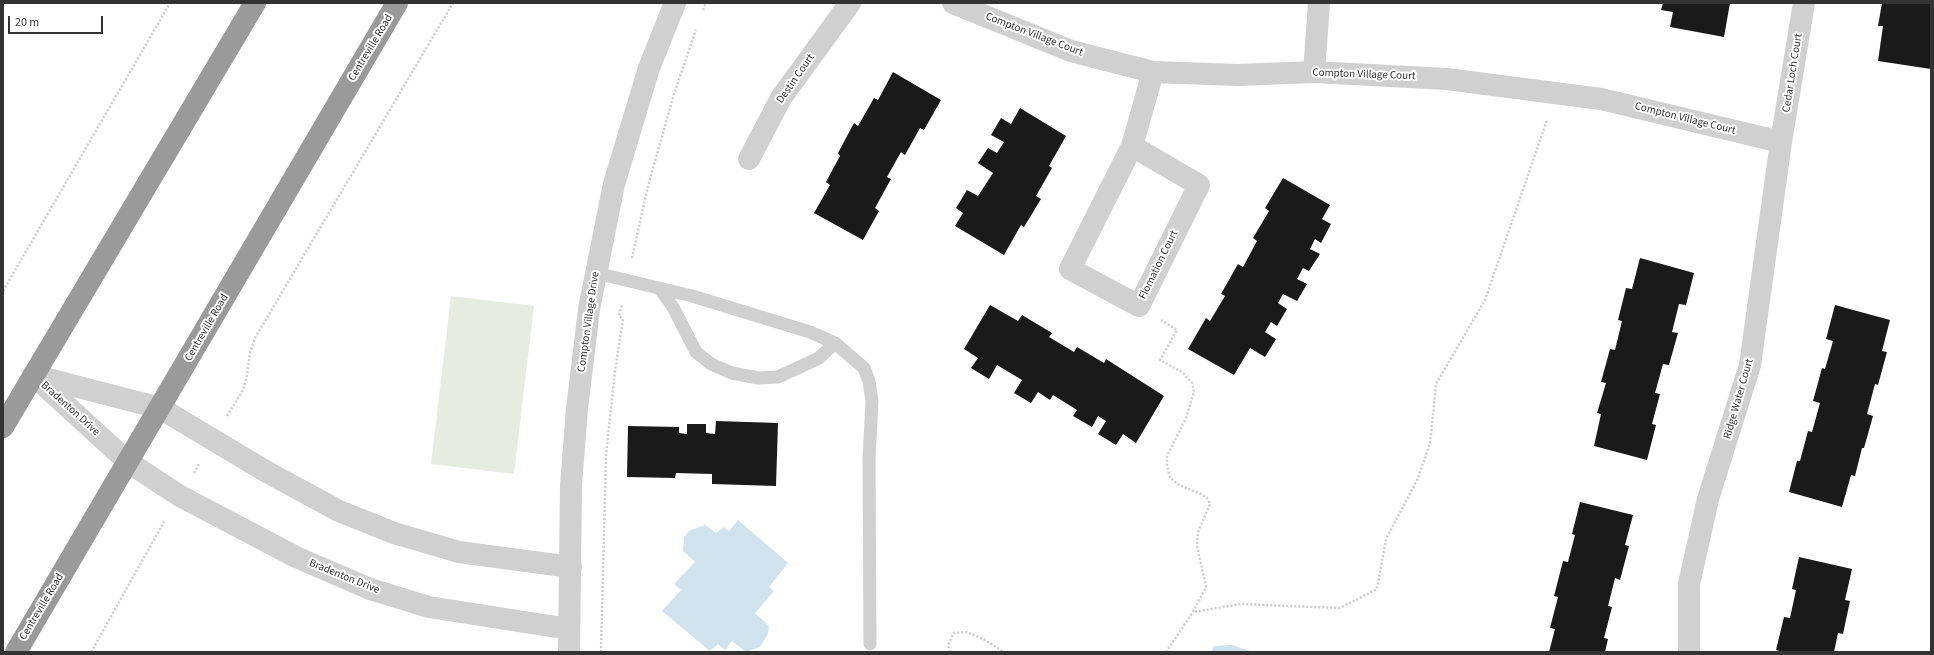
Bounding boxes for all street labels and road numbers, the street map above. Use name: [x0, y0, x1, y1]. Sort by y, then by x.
street label: Compton Village Court: [983, 10, 1085, 60]
street label: Centreville Road: [346, 12, 396, 84]
street label: Cedar Loch Court: [1780, 33, 1806, 113]
street label: Destin Court: [774, 52, 818, 106]
street label: Compton Village Court: [1312, 67, 1416, 83]
street label: Compton Village Court: [1633, 100, 1737, 138]
street label: Flomation Court: [1137, 228, 1181, 302]
street label: Compton Village Drive: [575, 271, 603, 373]
street label: Centreville Road: [182, 292, 232, 364]
street label: Ridge Water Court: [1721, 357, 1757, 441]
street label: Bradenton Drive: [38, 379, 102, 439]
street label: Bradenton Drive: [307, 557, 381, 597]
street label: Centreville Road: [17, 571, 67, 643]

